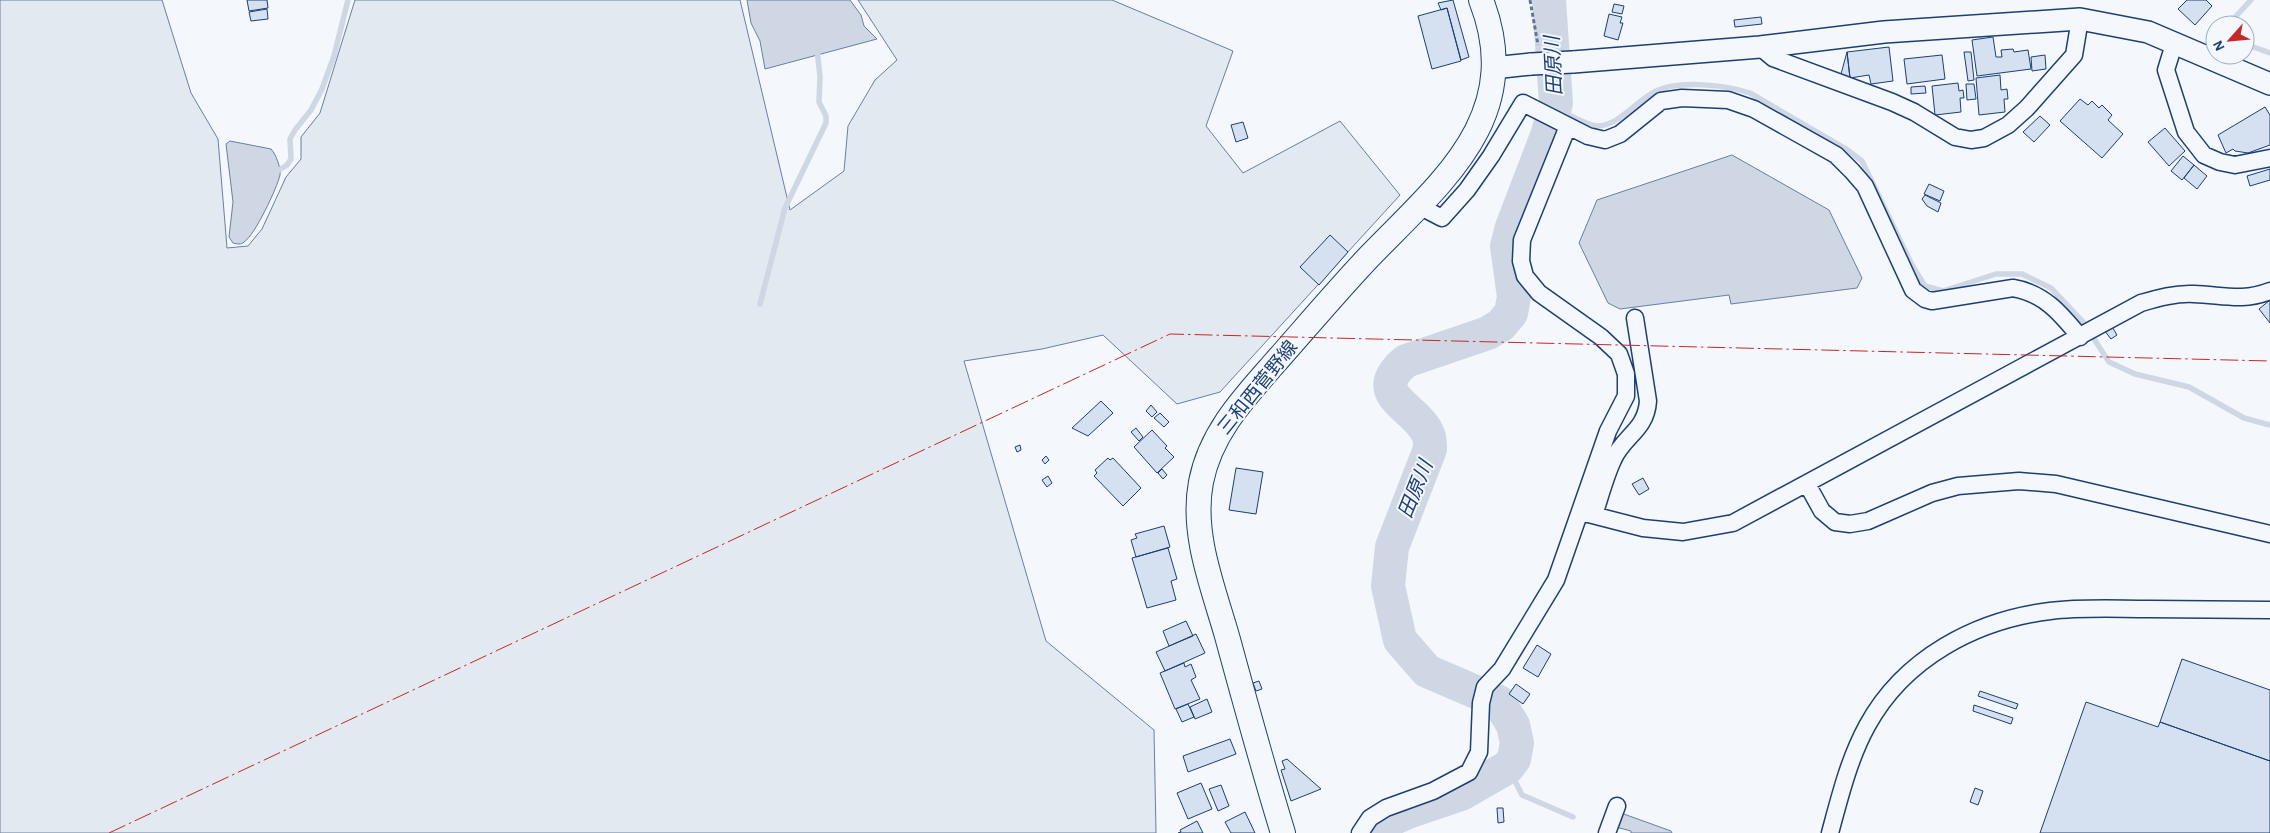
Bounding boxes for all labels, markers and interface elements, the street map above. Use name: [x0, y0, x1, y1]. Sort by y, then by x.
north arrow: [2205, 15, 2255, 65]
water label: 田原川: [1542, 33, 1566, 96]
text: N: [2211, 38, 2228, 53]
street label: 三和西菅野線: [1213, 336, 1301, 438]
water label: 田原川: [1395, 456, 1437, 521]

